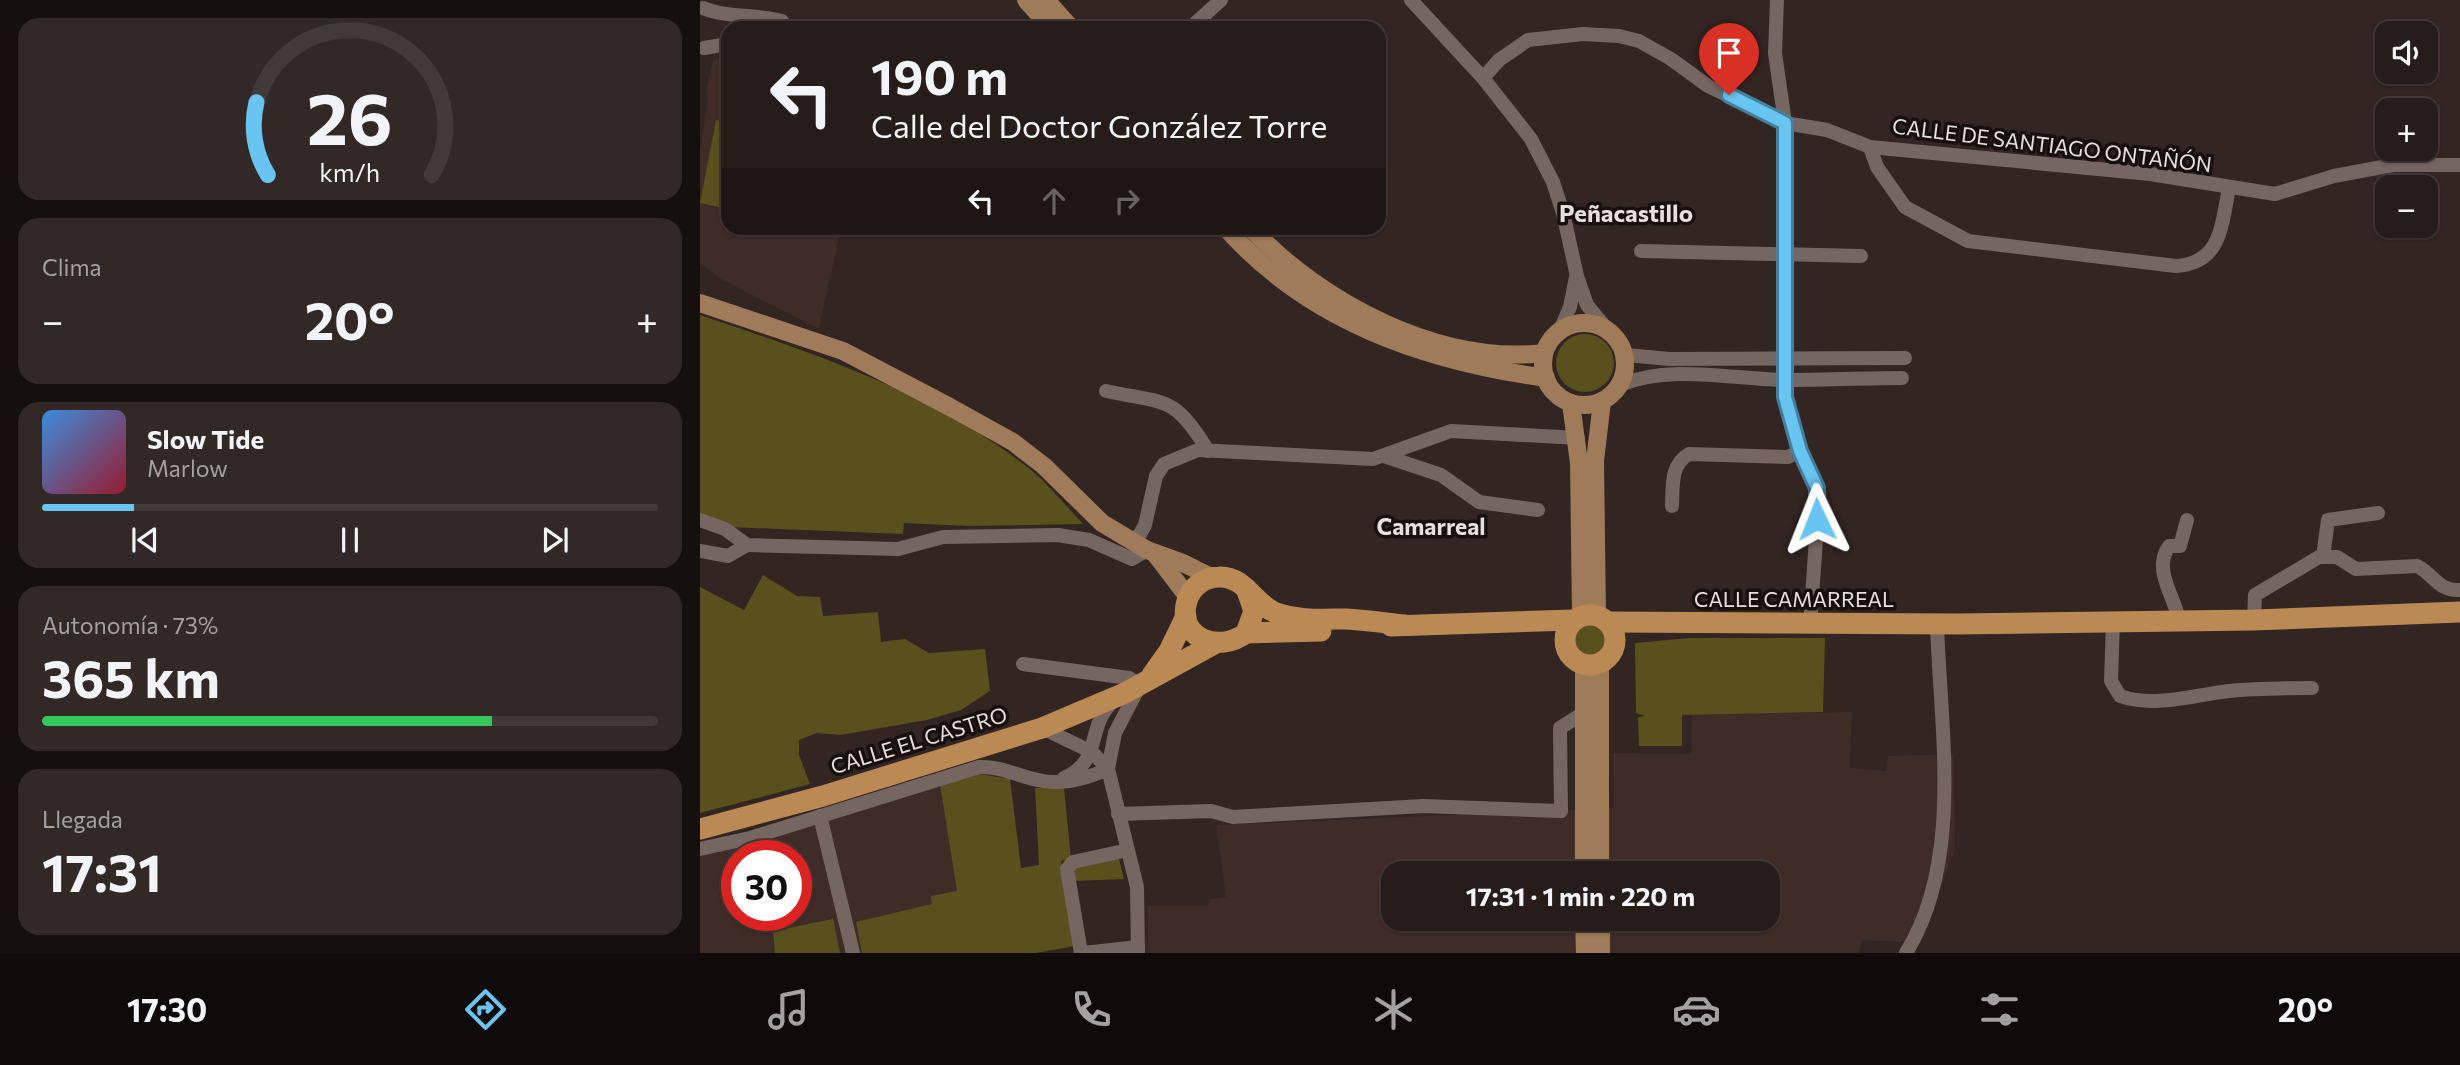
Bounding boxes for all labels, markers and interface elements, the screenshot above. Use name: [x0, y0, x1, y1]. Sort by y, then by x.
map controls: [2375, 21, 2438, 238]
button: sound: [2375, 21, 2438, 84]
pin: [1699, 23, 1759, 95]
icon: arrive: [1710, 34, 1748, 72]
text: 190 m: [871, 45, 1008, 105]
icon: left: [756, 49, 847, 140]
text: 26: [307, 71, 393, 160]
button: +: [2375, 98, 2438, 161]
text: Calle del Doctor González Torre: [871, 105, 1327, 145]
street label: CALLE DE SANTIAGO ONTAÑÓN: [1891, 113, 2213, 177]
text: km/h: [320, 157, 380, 187]
button: −: [2375, 175, 2438, 238]
icon: left: [962, 182, 1000, 220]
icon: ahead: [1035, 182, 1073, 220]
icon: right: [1108, 182, 1146, 220]
district label: Peñacastillo: [1559, 198, 1693, 227]
text: Clima: [42, 253, 102, 281]
text: 20°: [305, 287, 395, 351]
text: −: [42, 296, 64, 343]
text: +: [636, 296, 658, 343]
text: Slow Tide: [147, 423, 264, 454]
text: Marlow: [147, 454, 228, 482]
position arrow: [1780, 482, 1854, 556]
district label: Camarreal: [1376, 512, 1486, 540]
icon: previous: [126, 521, 164, 559]
icon: pause: [331, 521, 369, 559]
icon: next: [536, 521, 574, 559]
street label: CALLE CAMARREAL: [1694, 586, 1894, 611]
text: Autonomía · 73%: [42, 611, 218, 639]
text: 365 km: [42, 645, 220, 709]
street label: CALLE EL CASTRO: [827, 701, 1010, 778]
text: Llegada: [42, 805, 123, 833]
text: 17:31: [42, 839, 162, 903]
speed limit sign: 30: [721, 840, 812, 931]
text: 17:31 · 1 min · 220 m: [1466, 880, 1695, 911]
icon: directions: [461, 985, 510, 1034]
icon: music: [764, 985, 813, 1034]
icon: phone: [1067, 985, 1116, 1034]
icon: climate: [1369, 985, 1418, 1034]
icon: car: [1672, 985, 1721, 1034]
icon: filters: [1975, 985, 2024, 1034]
text: 17:30: [127, 989, 207, 1029]
text: 20°: [2278, 989, 2333, 1029]

